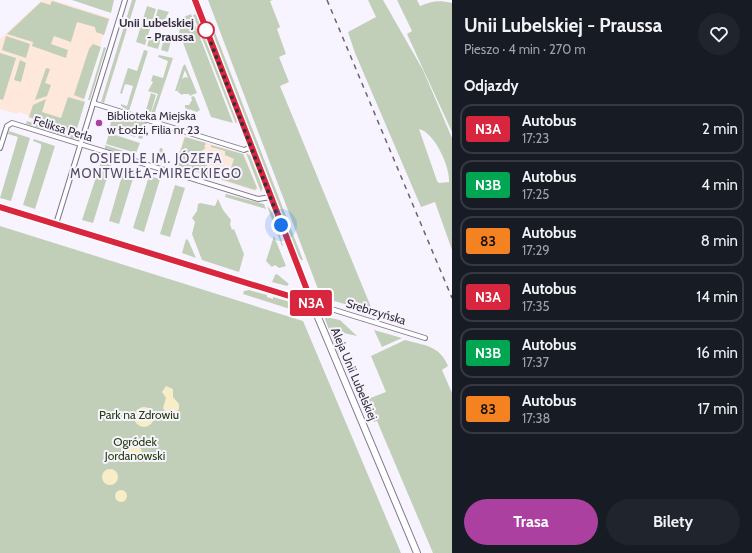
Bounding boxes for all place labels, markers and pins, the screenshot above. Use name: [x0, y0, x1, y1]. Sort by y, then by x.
place label: Unii Lubelskiej - Praussa: [119, 15, 194, 44]
marker: Unii Lubelskiej - Praussa: [197, 21, 215, 39]
place label: Biblioteka Miejska w Łodzi, Filia nr 23: [107, 108, 200, 137]
marker: Biblioteka Miejska w Łodzi, Filia nr 23: [94, 118, 104, 128]

